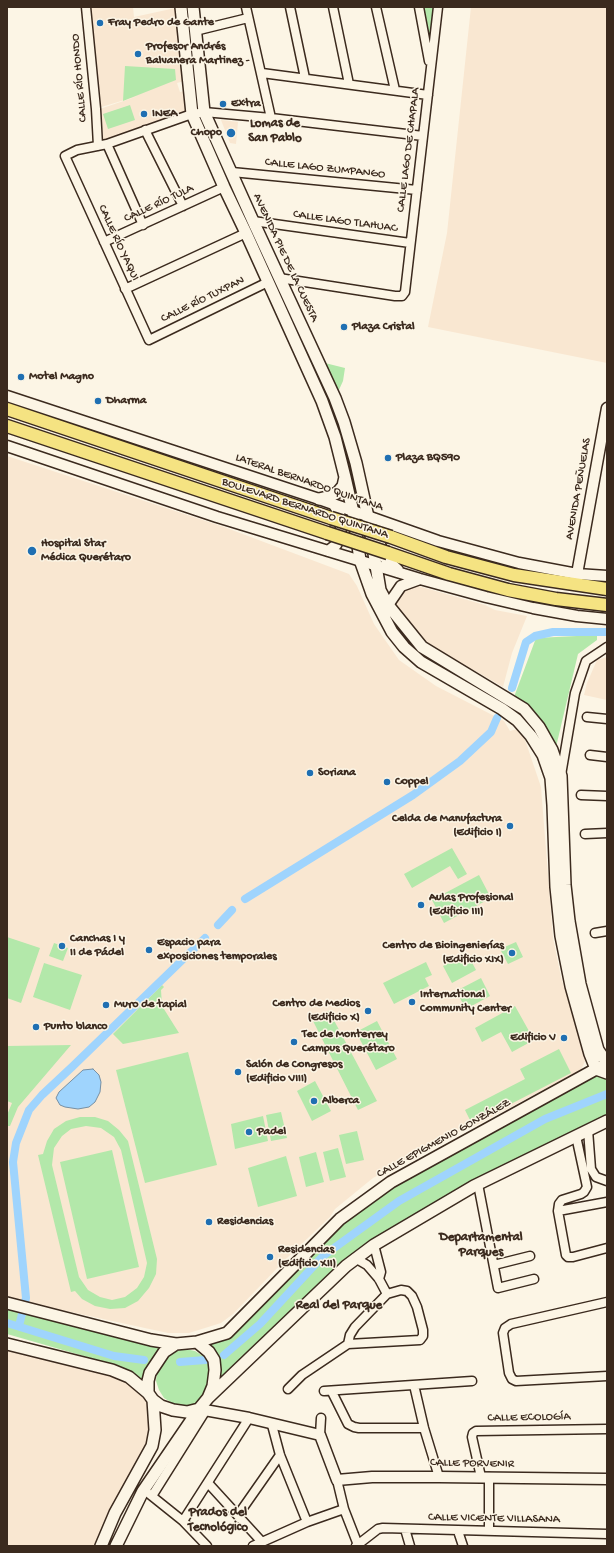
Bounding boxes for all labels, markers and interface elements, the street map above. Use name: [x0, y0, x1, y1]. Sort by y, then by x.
place label: Fray Pedro de Gante: [108, 16, 214, 30]
marker: Fray Pedro de Gante: [95, 18, 105, 28]
street label: CALLE RÍO HONDO: [69, 33, 91, 123]
place label: Profesor Andrés Balvanera Martinez -: [146, 40, 250, 68]
marker: Profesor Andrés Balvanera Martinez -: [133, 49, 143, 59]
street label: CALLE LAGO DE CHAPALA: [394, 87, 424, 213]
place label: Extra: [231, 97, 261, 111]
marker: Extra: [218, 99, 228, 109]
place label: INEA: [152, 107, 177, 121]
marker: INEA: [139, 109, 149, 119]
district label: Lomas de San Pablo: [248, 116, 302, 147]
place label: Chopo: [191, 126, 222, 140]
marker: Chopo: [225, 127, 237, 139]
street label: CALLE LAGO ZUMPANGO: [264, 156, 386, 182]
street label: CALLE RÍO TULA: [122, 182, 196, 226]
street label: AVENIDA PIE DE LA CUESTA: [249, 191, 321, 325]
street label: CALLE RÍO YAQUI: [94, 203, 142, 283]
street label: CALLE LAGO TLAHUAC: [292, 208, 398, 236]
street label: CALLE RÍO TUXPAN: [159, 274, 247, 326]
place label: Plaza Cristal: [352, 320, 415, 334]
marker: Plaza Cristal: [339, 322, 349, 332]
place label: Motel Magno: [29, 370, 94, 384]
marker: Motel Magno: [16, 372, 26, 382]
place label: Dharma: [106, 394, 146, 408]
marker: Dharma: [93, 396, 103, 406]
street label: AVENIDA PEÑUELAS: [563, 437, 595, 541]
street label: LATERAL BERNARDO QUINTANA: [233, 451, 385, 515]
place label: Plaza BQ590: [396, 451, 460, 465]
marker: Plaza BQ590: [383, 453, 393, 463]
street label: BOULEVARD BERNARDO QUINTANA: [220, 475, 390, 543]
place label: Hospital Star Médica Querétaro: [41, 537, 131, 565]
marker: Hospital Star Médica Querétaro: [26, 545, 38, 557]
place label: Soriana: [318, 766, 356, 780]
marker: Soriana: [305, 768, 315, 778]
place label: Coppel: [395, 775, 428, 789]
marker: Coppel: [382, 777, 392, 787]
place label: Celda de Manufactura (Edificio I): [392, 812, 502, 840]
marker: Celda de Manufactura (Edificio I): [505, 821, 515, 831]
place label: Aulas Profesional (Edificio III): [429, 891, 513, 919]
marker: Aulas Profesional (Edificio III): [416, 900, 426, 910]
place label: Canchas I y II de Pádel: [70, 932, 125, 960]
place label: Espacio para exposiciones temporales: [157, 936, 277, 964]
place label: Centro de Bioingenierías (Edificio XIX): [383, 939, 504, 967]
marker: Canchas I y II de Pádel: [57, 941, 67, 951]
marker: Espacio para exposiciones temporales: [144, 945, 154, 955]
marker: Centro de Bioingenierías (Edificio XIX): [507, 948, 517, 958]
place label: International Community Center: [420, 988, 511, 1016]
place label: Centro de Medios (Edificio X): [273, 997, 360, 1025]
marker: International Community Center: [407, 997, 417, 1007]
place label: Muro de tapial: [114, 998, 187, 1012]
marker: Muro de tapial: [101, 1000, 111, 1010]
marker: Centro de Medios (Edificio X): [363, 1006, 373, 1016]
place label: Punto blanco: [44, 1020, 108, 1034]
marker: Punto blanco: [31, 1022, 41, 1032]
place label: Tec de Monterrey Campus Querétaro: [302, 1028, 395, 1056]
place label: Edificio V: [510, 1031, 556, 1045]
marker: Edificio V: [559, 1033, 569, 1043]
marker: Tec de Monterrey Campus Querétaro: [289, 1037, 299, 1047]
place label: Salón de Congresos (Edificio VIII): [246, 1058, 342, 1086]
marker: Salón de Congresos (Edificio VIII): [233, 1067, 243, 1077]
place label: Alberca: [322, 1094, 359, 1108]
marker: Alberca: [309, 1096, 319, 1106]
street label: CALLE EPIGMENIO GONZÁLEZ: [375, 1096, 513, 1182]
place label: Padel: [257, 1125, 286, 1139]
marker: Padel: [244, 1127, 254, 1137]
place label: Residencias: [217, 1215, 273, 1229]
marker: Residencias: [204, 1217, 214, 1227]
district label: Departamental Parques: [439, 1230, 523, 1261]
place label: Residencias (Edificio XII): [278, 1243, 336, 1271]
marker: Residencias (Edificio XII): [265, 1252, 275, 1262]
district label: Real del Parque: [296, 1298, 382, 1314]
street label: CALLE ECOLOGÍA: [487, 1410, 571, 1426]
street label: CALLE PORVENIR: [430, 1456, 514, 1472]
district label: Prados del Tecnológico: [188, 1505, 248, 1536]
street label: CALLE VICENTE VILLASANA: [428, 1511, 560, 1527]

